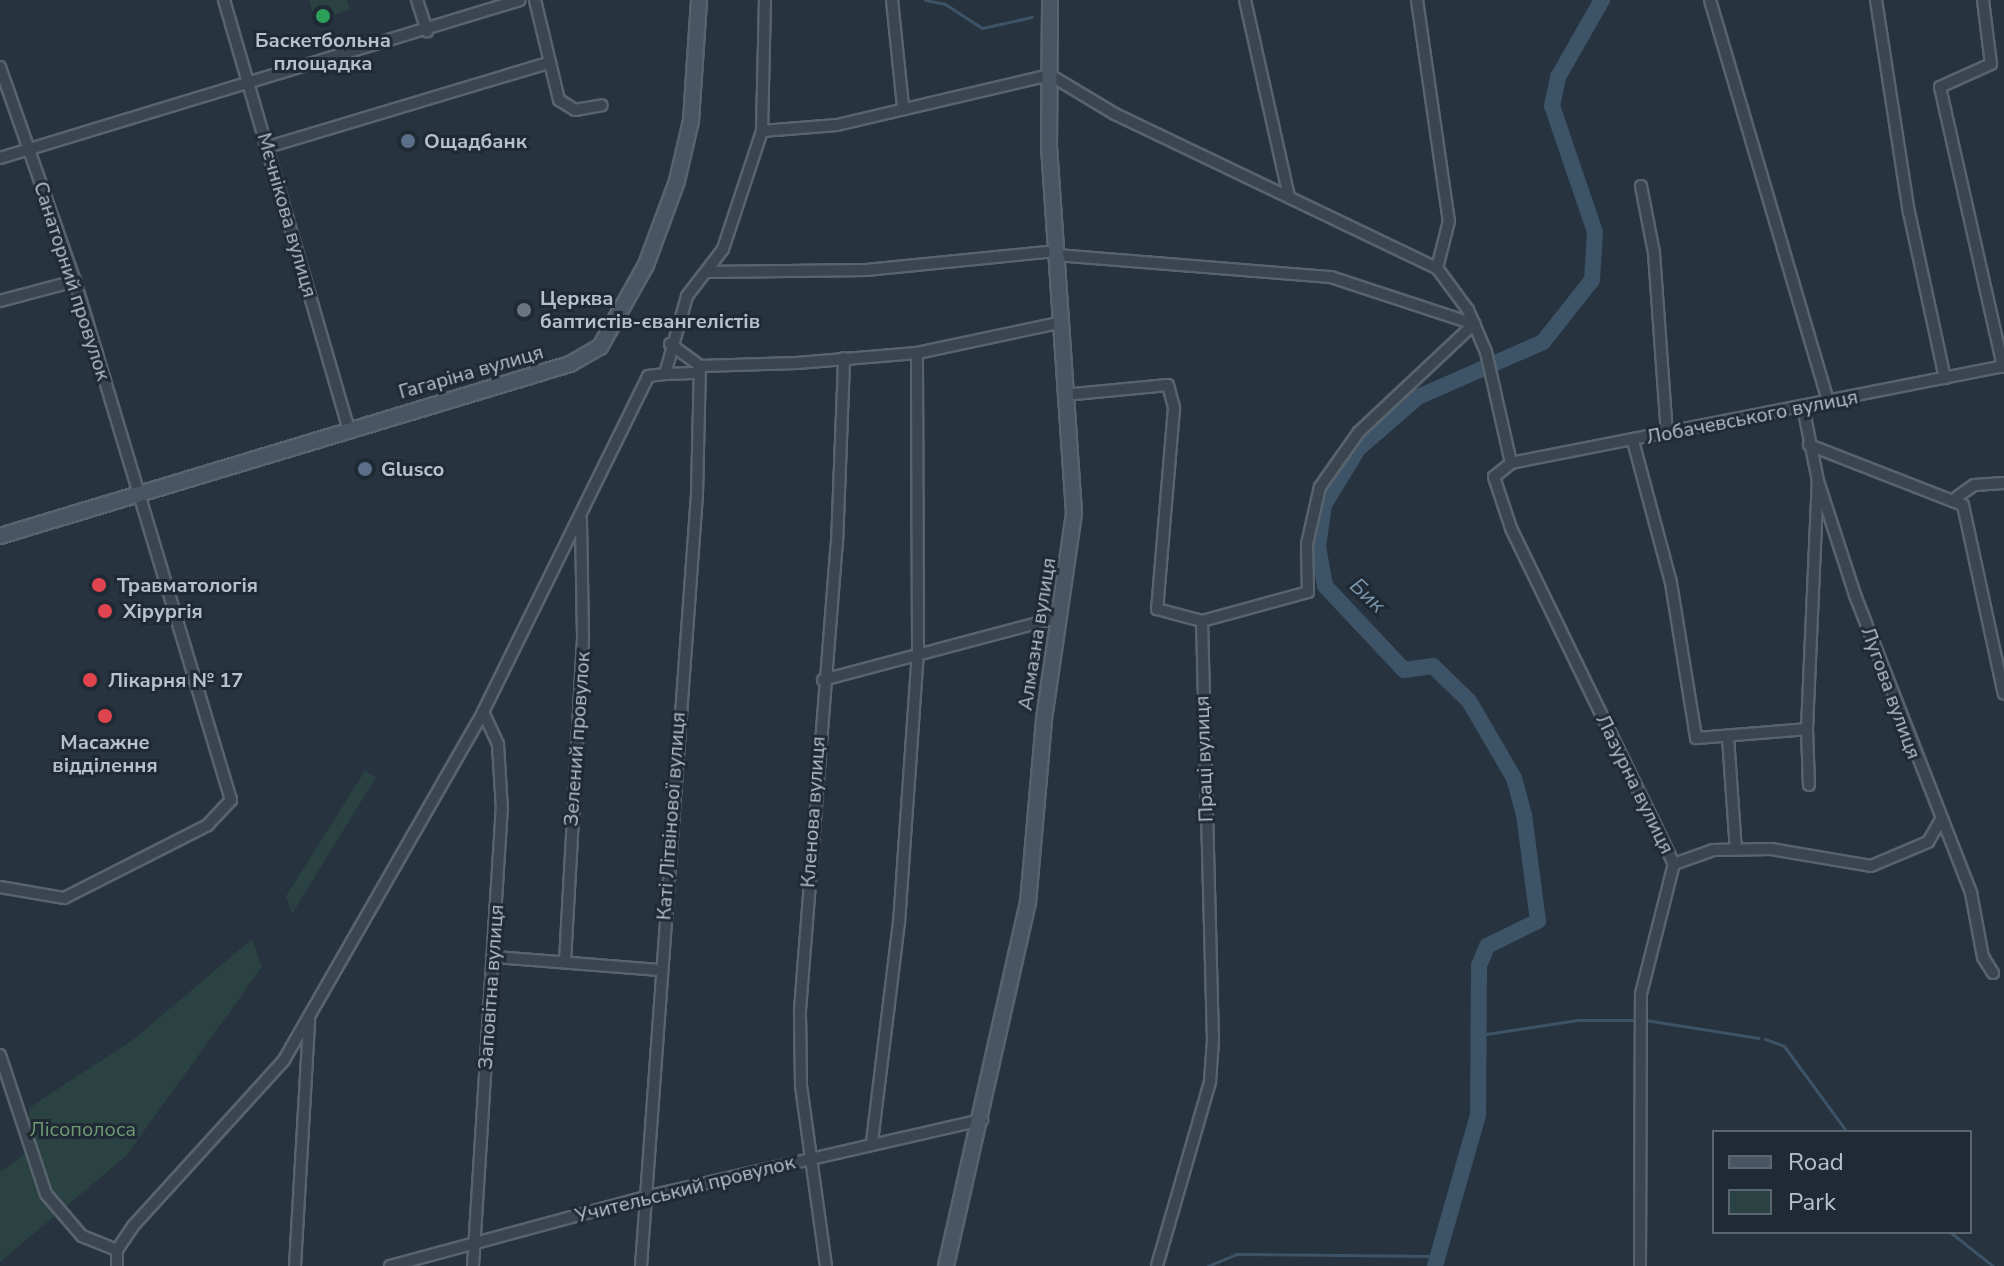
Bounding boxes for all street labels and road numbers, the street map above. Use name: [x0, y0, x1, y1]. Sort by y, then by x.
street label: Мєчнікова вулиця: [252, 130, 322, 300]
street label: Санаторний провулок: [28, 178, 116, 384]
street label: Гагаріна вулиця: [396, 340, 546, 404]
street label: Лобачевського вулиця: [1644, 385, 1860, 449]
street label: Алмазна вулиця: [1013, 556, 1061, 712]
street label: Лугова вулиця: [1856, 624, 1926, 762]
street label: Зелений провулок: [559, 651, 595, 827]
street label: Праці вулиця: [1190, 695, 1218, 823]
street label: Лазурна вулиця: [1591, 710, 1679, 858]
street label: Каті Літвінової вулиця: [652, 711, 690, 921]
street label: Кленова вулиця: [796, 735, 830, 889]
street label: Заповітна вулиця: [473, 904, 509, 1070]
street label: Учительський провулок: [573, 1150, 797, 1228]

